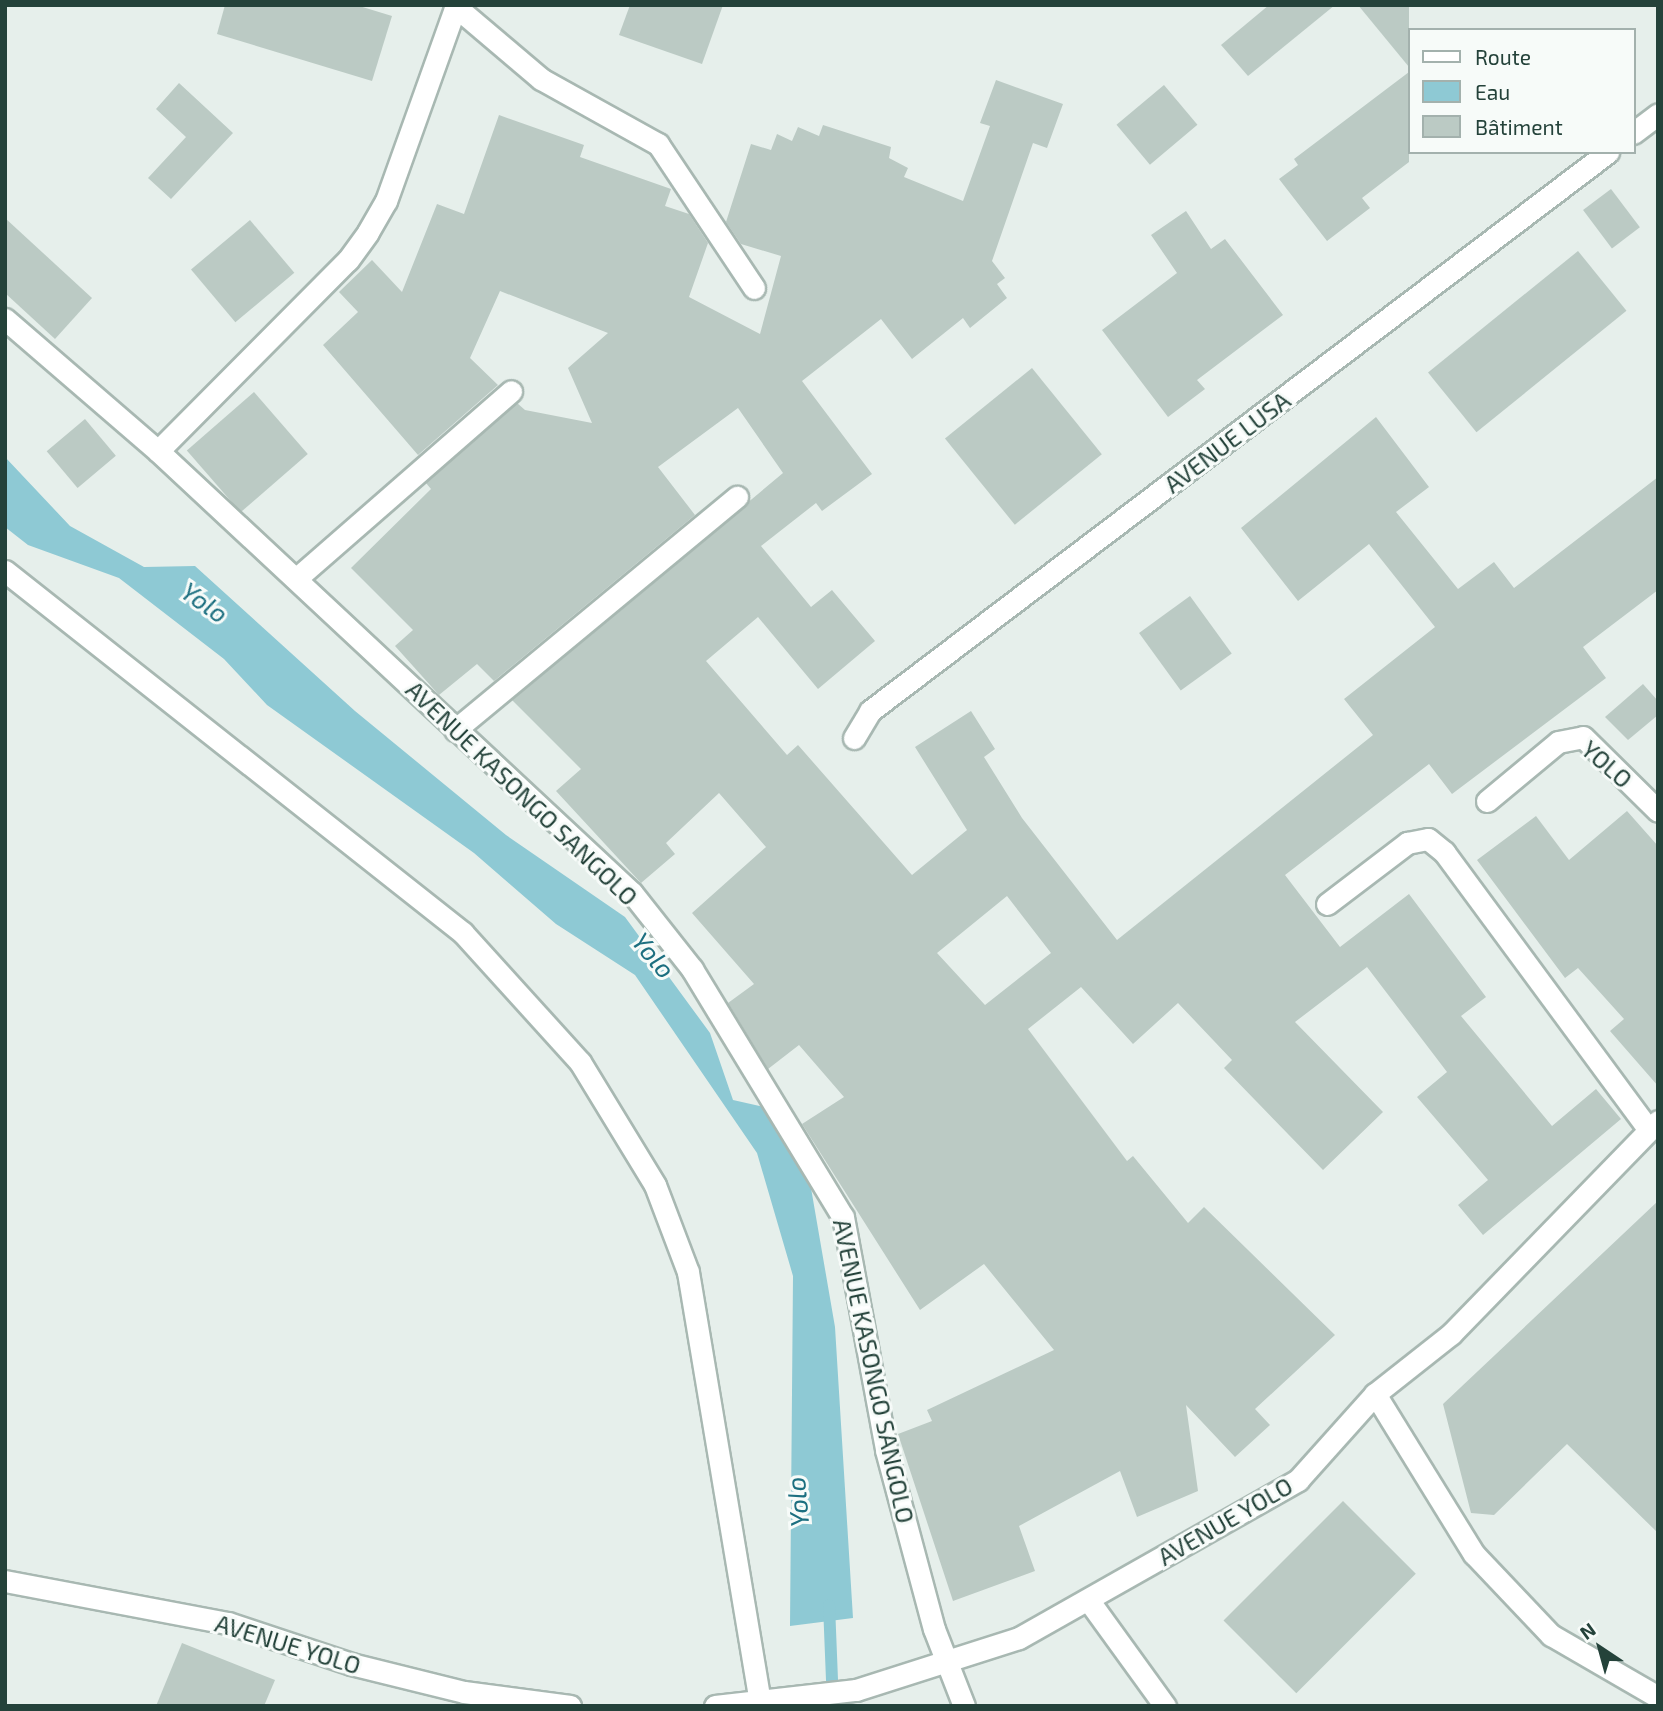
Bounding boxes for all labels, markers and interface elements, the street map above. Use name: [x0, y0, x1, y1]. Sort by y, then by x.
legend: [1408, 28, 1635, 154]
text: Route: [1475, 44, 1531, 69]
text: Eau: [1475, 79, 1510, 104]
text: Bâtiment: [1475, 114, 1563, 139]
street label: AVENUE LUSA: [1158, 385, 1296, 499]
water label: Yolo: [176, 575, 234, 629]
street label: AVENUE KASONGO SANGOLO: [400, 675, 644, 911]
street label: YOLO: [1576, 734, 1638, 794]
water label: Yolo: [626, 926, 682, 984]
street label: AVENUE KASONGO SANGOLO: [828, 1216, 920, 1526]
street label: AVENUE YOLO: [1152, 1471, 1298, 1571]
water label: Yolo: [779, 1476, 815, 1528]
street label: AVENUE YOLO: [212, 1608, 364, 1680]
north arrow: [1565, 1613, 1635, 1683]
text: N: [1575, 1617, 1600, 1644]

